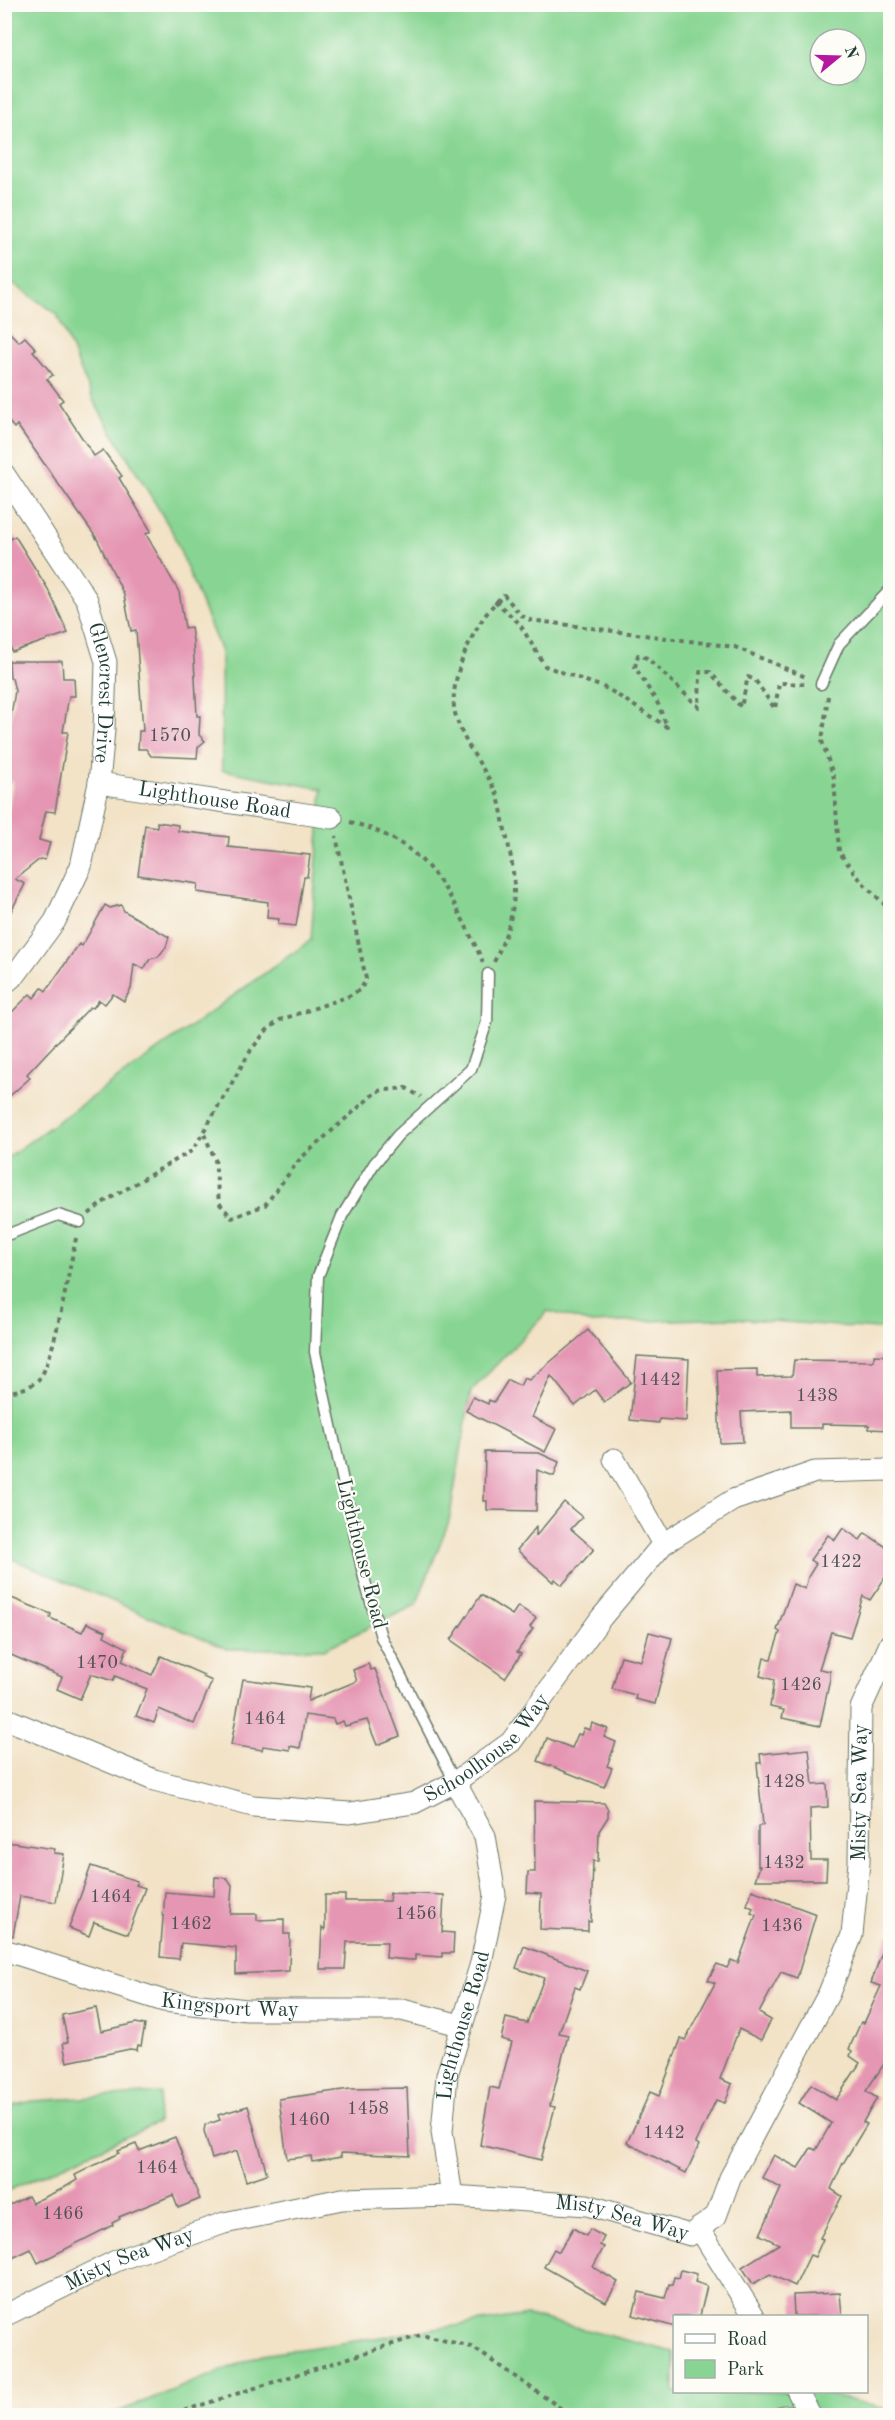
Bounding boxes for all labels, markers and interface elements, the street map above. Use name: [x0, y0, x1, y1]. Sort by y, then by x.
north arrow: [808, 27, 868, 87]
text: N: [841, 44, 860, 62]
street label: Glencrest Drive: [84, 620, 116, 764]
house number: 1570: [149, 727, 191, 745]
street label: Lighthouse Road: [137, 779, 293, 822]
house number: 1442: [639, 1371, 681, 1389]
house number: 1438: [796, 1387, 838, 1405]
street label: Lighthouse Road: [332, 1477, 390, 1631]
house number: 1422: [820, 1553, 862, 1571]
house number: 1470: [76, 1654, 118, 1672]
house number: 1426: [780, 1676, 822, 1694]
street label: Schoolhouse Way: [420, 1689, 553, 1807]
house number: 1464: [244, 1710, 286, 1728]
street label: Misty Sea Way: [849, 1724, 871, 1862]
house number: 1428: [763, 1773, 805, 1791]
house number: 1432: [763, 1854, 805, 1872]
house number: 1464: [90, 1888, 132, 1906]
house number: 1456: [395, 1905, 437, 1923]
house number: 1462: [170, 1915, 212, 1933]
house number: 1436: [761, 1917, 803, 1935]
street label: Lighthouse Road: [434, 1949, 494, 2101]
street label: Kingsport Way: [160, 1990, 299, 2021]
house number: 1458: [347, 2100, 389, 2118]
house number: 1460: [288, 2111, 330, 2129]
house number: 1442: [643, 2124, 685, 2142]
house number: 1464: [136, 2159, 178, 2177]
street label: Misty Sea Way: [554, 2192, 692, 2245]
house number: 1466: [42, 2205, 84, 2223]
street label: Misty Sea Way: [61, 2224, 197, 2295]
legend: [673, 2315, 868, 2393]
text: Road: [727, 2331, 767, 2349]
text: Park: [727, 2361, 764, 2379]

